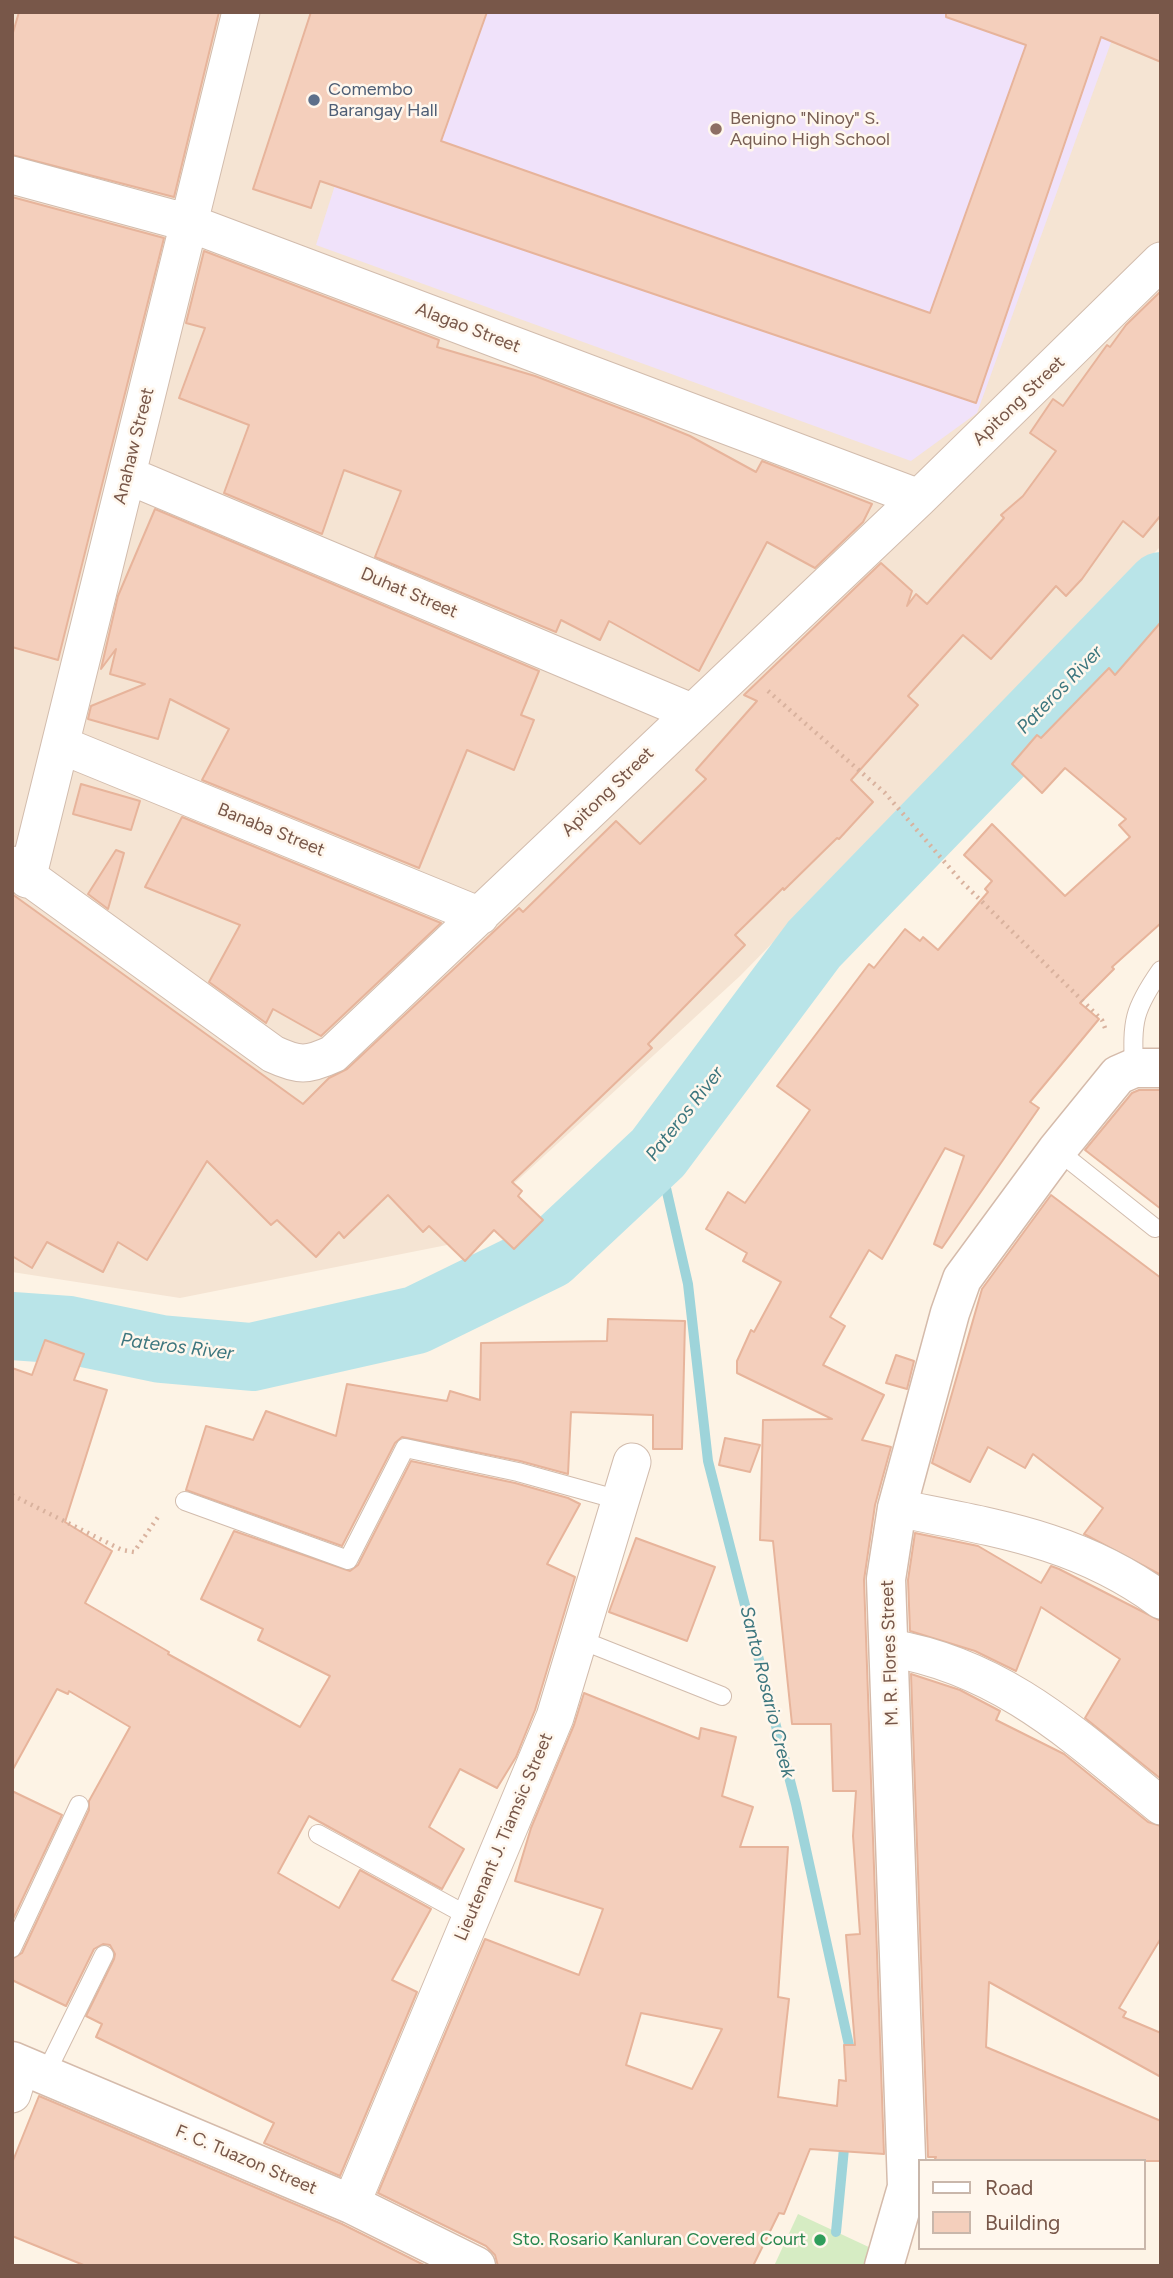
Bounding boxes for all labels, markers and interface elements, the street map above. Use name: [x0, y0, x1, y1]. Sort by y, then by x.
place label: Comembo Barangay Hall: [328, 79, 438, 122]
marker: Comembo Barangay Hall: [306, 92, 322, 108]
place label: Benigno "Ninoy" S. Aquino High School: [730, 108, 890, 150]
marker: Benigno "Ninoy" S. Aquino High School: [708, 121, 724, 137]
street label: Alagao Street: [413, 298, 523, 358]
street label: Apitong Street: [968, 352, 1070, 450]
street label: Anahaw Street: [109, 385, 159, 507]
street label: Duhat Street: [357, 563, 461, 623]
water label: Pateros River: [1012, 641, 1108, 739]
street label: Apitong Street: [557, 743, 659, 841]
street label: Banaba Street: [214, 799, 328, 861]
water label: Pateros River: [641, 1062, 729, 1166]
water label: Pateros River: [119, 1329, 235, 1365]
street label: M. R. Flores Street: [877, 1580, 903, 1726]
water label: Santo Rosario Creek: [735, 1604, 799, 1780]
street label: Lieutenant J. Tiamsic Street: [450, 1730, 558, 1944]
street label: F. C. Tuazon Street: [172, 2120, 320, 2200]
legend: [918, 2159, 1145, 2250]
text: Road: [985, 2175, 1033, 2200]
text: Building: [985, 2210, 1060, 2235]
place label: Sto. Rosario Kanluran Covered Court: [512, 2229, 806, 2251]
marker: Sto. Rosario Kanluran Covered Court: [812, 2232, 828, 2248]

